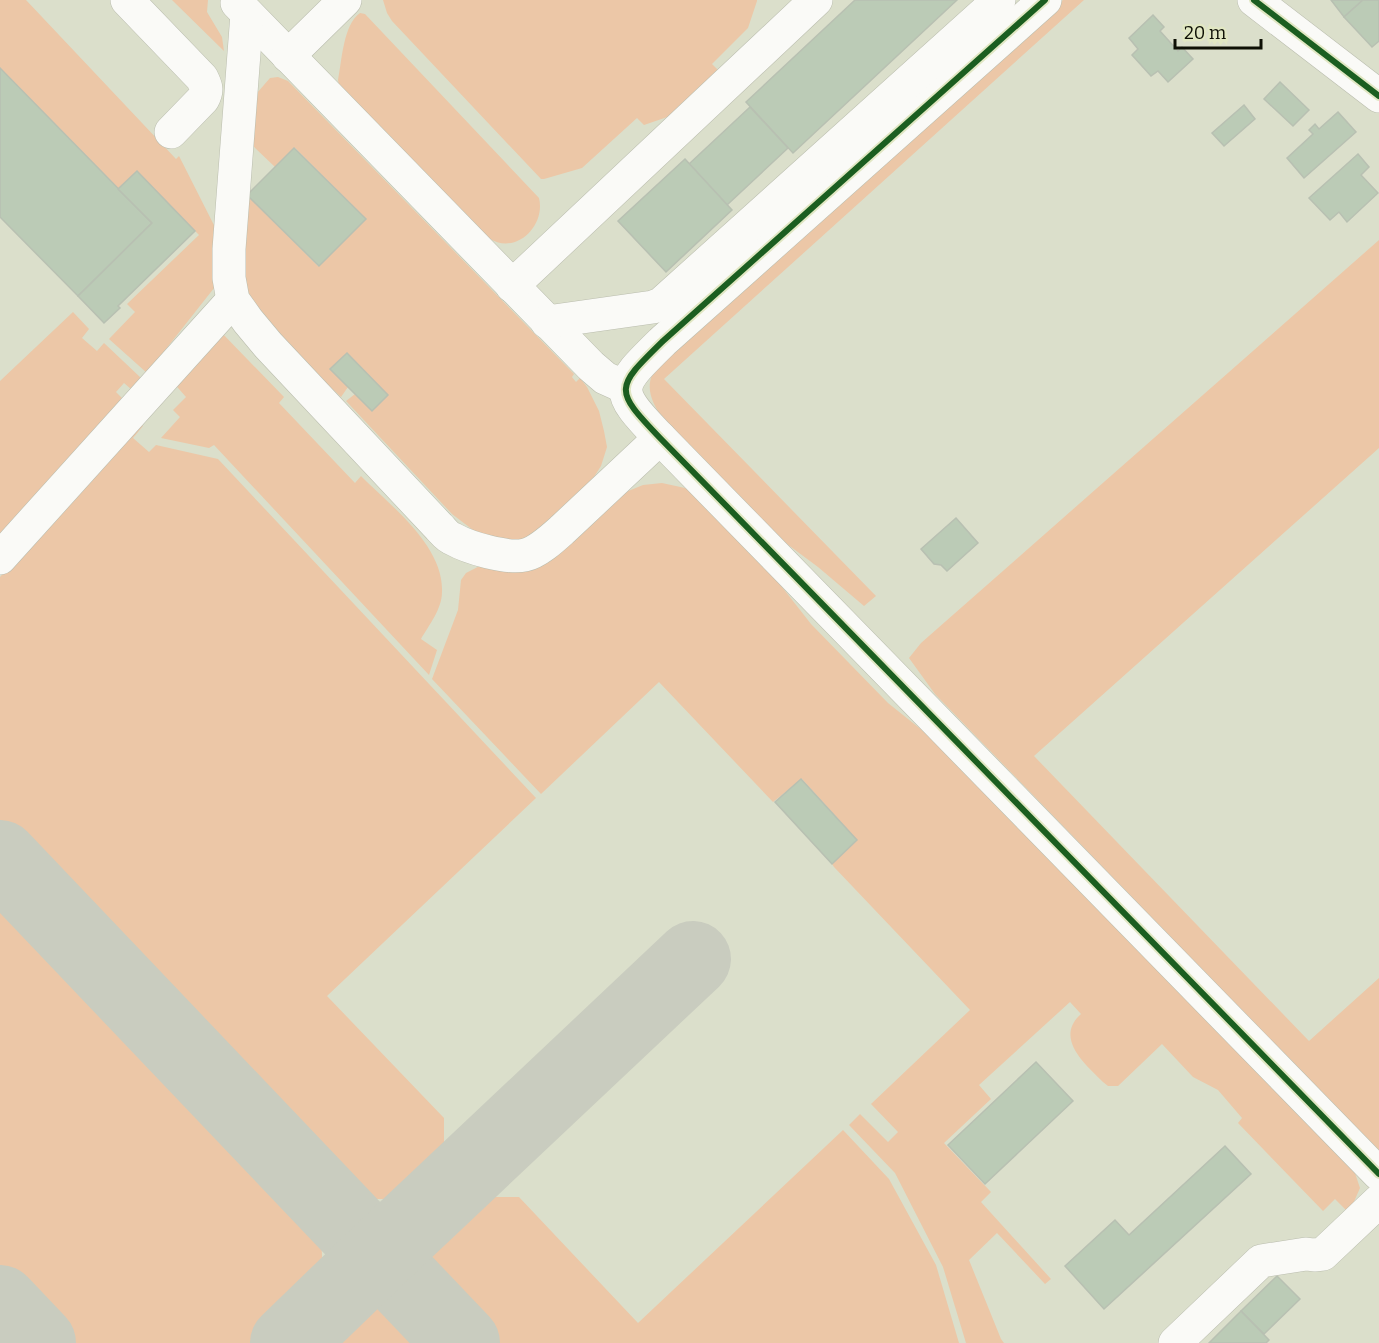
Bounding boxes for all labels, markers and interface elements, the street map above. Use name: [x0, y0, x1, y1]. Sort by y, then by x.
scale bar: [1175, 12, 1260, 50]
text: 20 m: [1184, 22, 1226, 44]

